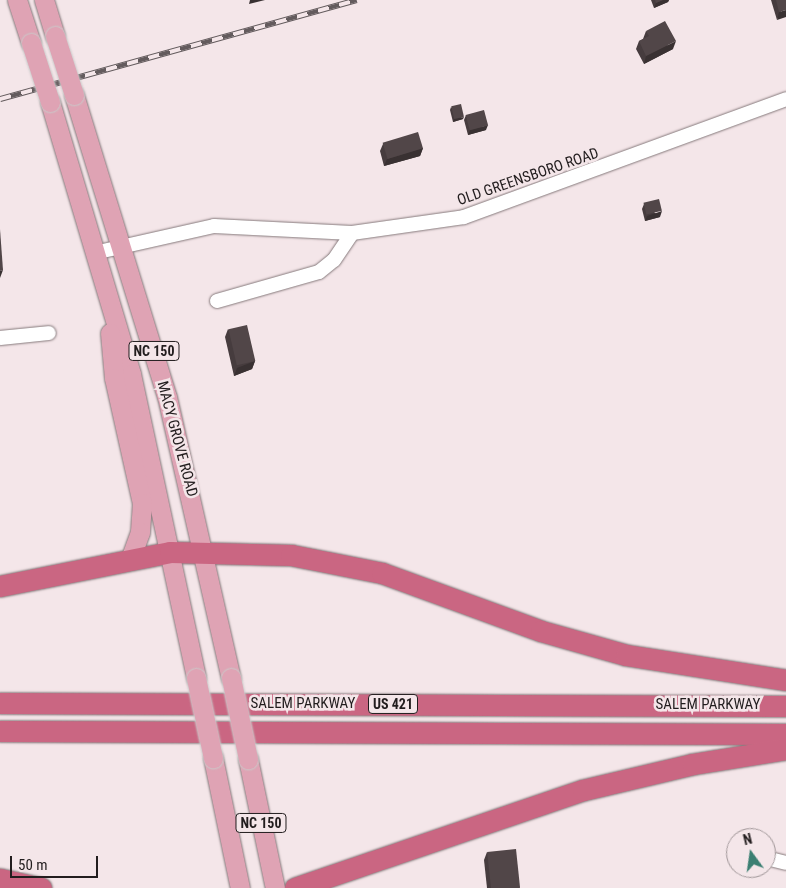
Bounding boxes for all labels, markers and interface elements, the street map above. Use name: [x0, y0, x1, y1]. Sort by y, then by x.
street label: OLD GREENSBORO ROAD: [455, 144, 601, 210]
road number: NC 150: [128, 340, 180, 362]
street label: MACY GROVE ROAD: [153, 379, 201, 499]
road number: US 421: [368, 692, 418, 716]
street label: SALEM PARKWAY: [251, 695, 355, 713]
street label: SALEM PARKWAY: [656, 696, 760, 714]
road number: NC 150: [235, 811, 287, 834]
north arrow: [726, 828, 776, 878]
text: N: [742, 831, 754, 848]
scale bar: [12, 846, 100, 878]
text: 50 m: [18, 856, 48, 874]

